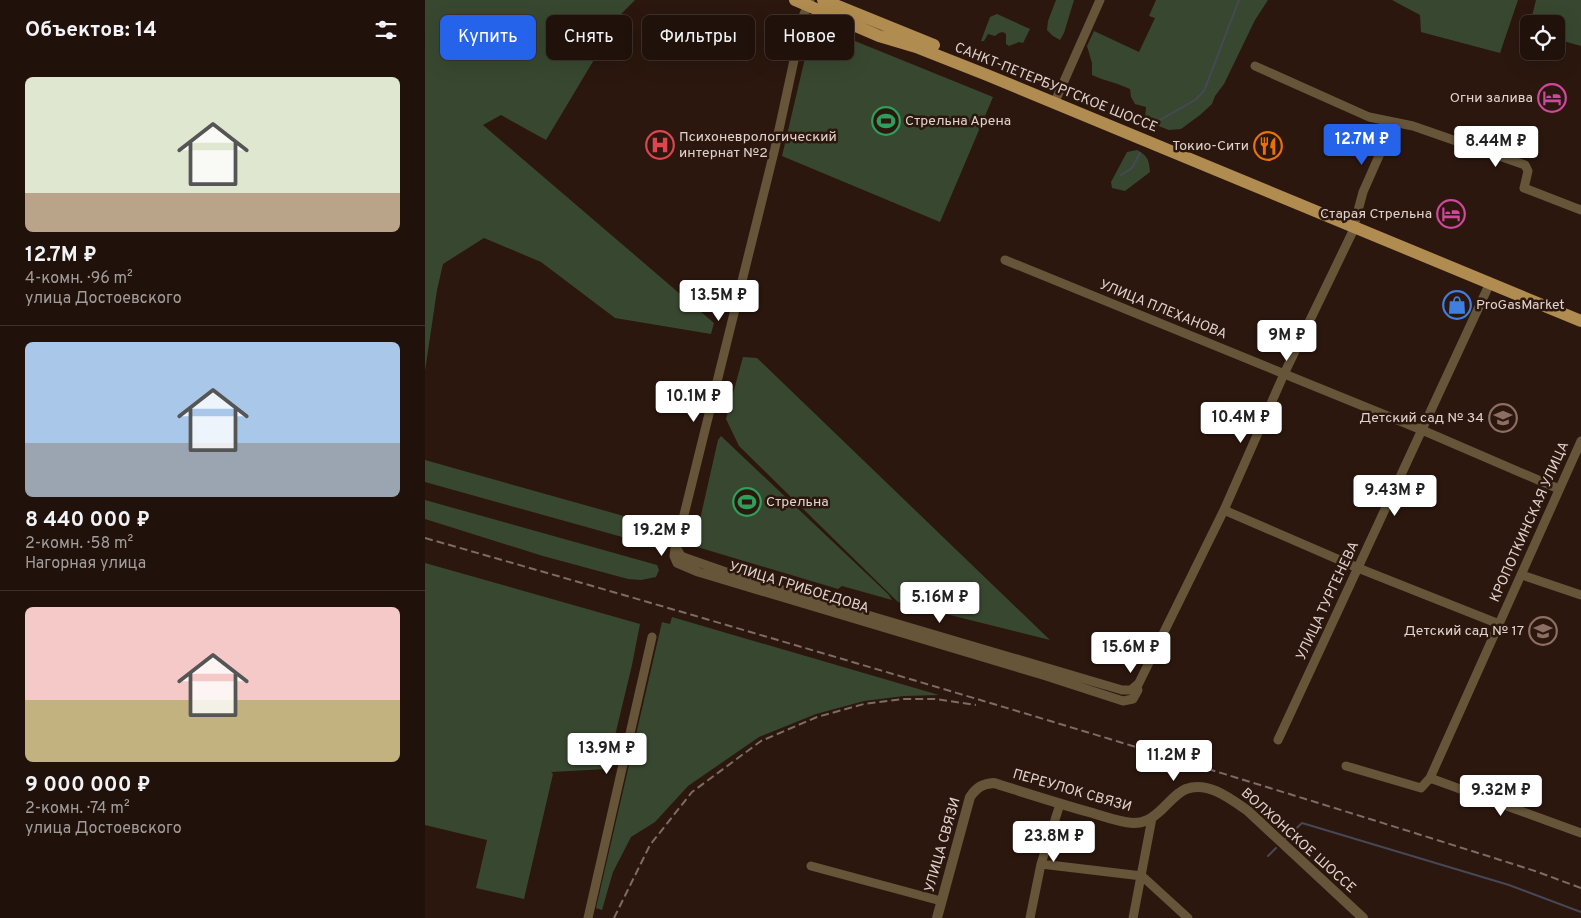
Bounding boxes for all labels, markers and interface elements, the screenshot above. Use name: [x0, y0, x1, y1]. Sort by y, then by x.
chip: Купить: [440, 15, 536, 60]
chip: Снять: [546, 15, 632, 60]
chip: Фильтры: [642, 15, 755, 60]
chip: Новое: [765, 15, 854, 60]
map controls: [1520, 15, 1565, 60]
button: locate: [1520, 15, 1565, 60]
icon: filters: [372, 16, 400, 44]
text: Объектов: 14: [25, 17, 157, 44]
street label: САНКТ-ПЕТЕРБУРГСКОЕ ШОССЕ: [952, 39, 1160, 137]
hotel icon: Огни залива: [1537, 83, 1567, 113]
place label: Огни залива: [1450, 90, 1533, 107]
sports icon: Стрельна Арена: [871, 106, 901, 136]
icon: home: [168, 109, 258, 199]
place label: Стрельна Арена: [905, 113, 1011, 130]
pin: 12.7M ₽: [1316, 124, 1408, 166]
pin: 8.44M ₽: [1450, 126, 1542, 168]
place label: Психоневрологический интернат №2: [679, 129, 837, 162]
hospital icon: Психоневрологический интернат №2: [645, 130, 675, 160]
text: 12.7M ₽: [1335, 130, 1389, 150]
restaurant icon: Токио-Сити: [1253, 131, 1283, 161]
text: 8.44M ₽: [1465, 132, 1527, 152]
place label: Токио-Сити: [1172, 138, 1249, 155]
hotel icon: Старая Стрельна: [1436, 199, 1466, 229]
place label: Старая Стрельна: [1320, 206, 1432, 223]
text: 12.7M ₽: [25, 242, 97, 269]
text: 4-комн. · 96 m²: [25, 269, 133, 289]
street label: УЛИЦА ПЛЕХАНОВА: [1097, 277, 1229, 343]
pin: 13.5M ₽: [673, 280, 765, 322]
text: 13.5M ₽: [691, 286, 747, 306]
text: улица Достоевского: [25, 289, 182, 309]
shop icon: ProGasMarket: [1442, 290, 1472, 320]
place label: ProGasMarket: [1476, 297, 1565, 314]
pin: 9M ₽: [1257, 320, 1317, 362]
text: 9M ₽: [1268, 326, 1306, 346]
icon: home: [168, 375, 258, 465]
pin: 10.1M ₽: [648, 380, 740, 423]
text: 10.1M ₽: [667, 387, 721, 407]
pin: 10.4M ₽: [1195, 402, 1287, 444]
school or university icon: Детский сад № 34: [1488, 403, 1518, 433]
text: 10.4M ₽: [1212, 408, 1270, 428]
place label: Детский сад № 34: [1359, 410, 1484, 427]
street label: КРОПОТКИНСКАЯ УЛИЦА: [1487, 439, 1573, 605]
pin: 9.43M ₽: [1349, 474, 1441, 517]
text: 9.43M ₽: [1365, 481, 1426, 501]
sports icon: Стрельна: [732, 487, 762, 517]
place label: Стрельна: [766, 494, 829, 511]
text: 8 440 000 ₽: [25, 507, 150, 534]
pin: 19.2M ₽: [616, 514, 708, 557]
text: 19.2M ₽: [633, 521, 691, 541]
text: 2-комн. · 58 m²: [25, 534, 133, 554]
street label: УЛИЦА ТУРГЕНЕВА: [1293, 539, 1363, 663]
text: Нагорная улица: [25, 554, 146, 574]
street label: УЛИЦА ГРИБОЕДОВА: [727, 559, 871, 617]
pin: 5.16M ₽: [894, 582, 986, 624]
text: 5.16M ₽: [911, 588, 969, 608]
school or university icon: Детский сад № 17: [1528, 616, 1558, 646]
place label: Детский сад № 17: [1404, 623, 1524, 640]
pin: 15.6M ₽: [1085, 632, 1177, 674]
text: 15.6M ₽: [1102, 638, 1160, 658]
icon: home: [168, 640, 258, 730]
pin: 13.9M ₽: [561, 732, 653, 775]
text: 13.9M ₽: [579, 739, 635, 759]
pin: 11.2M ₽: [1128, 740, 1220, 782]
text: 11.2M ₽: [1147, 746, 1201, 766]
street label: ПЕРЕУЛОК СВЯЗИ: [1011, 766, 1133, 816]
text: 9 000 000 ₽: [25, 772, 151, 799]
pin: 9.32M ₽: [1455, 774, 1547, 817]
text: 9.32M ₽: [1471, 781, 1531, 801]
street label: ВОЛХОНСКОЕ ШОССЕ: [1237, 785, 1359, 897]
street label: УЛИЦА СВЯЗИ: [921, 796, 965, 894]
text: 2-комн. · 74 m²: [25, 799, 130, 819]
text: улица Достоевского: [25, 819, 182, 839]
pin: 23.8M ₽: [1008, 820, 1100, 863]
text: 23.8M ₽: [1024, 827, 1084, 847]

